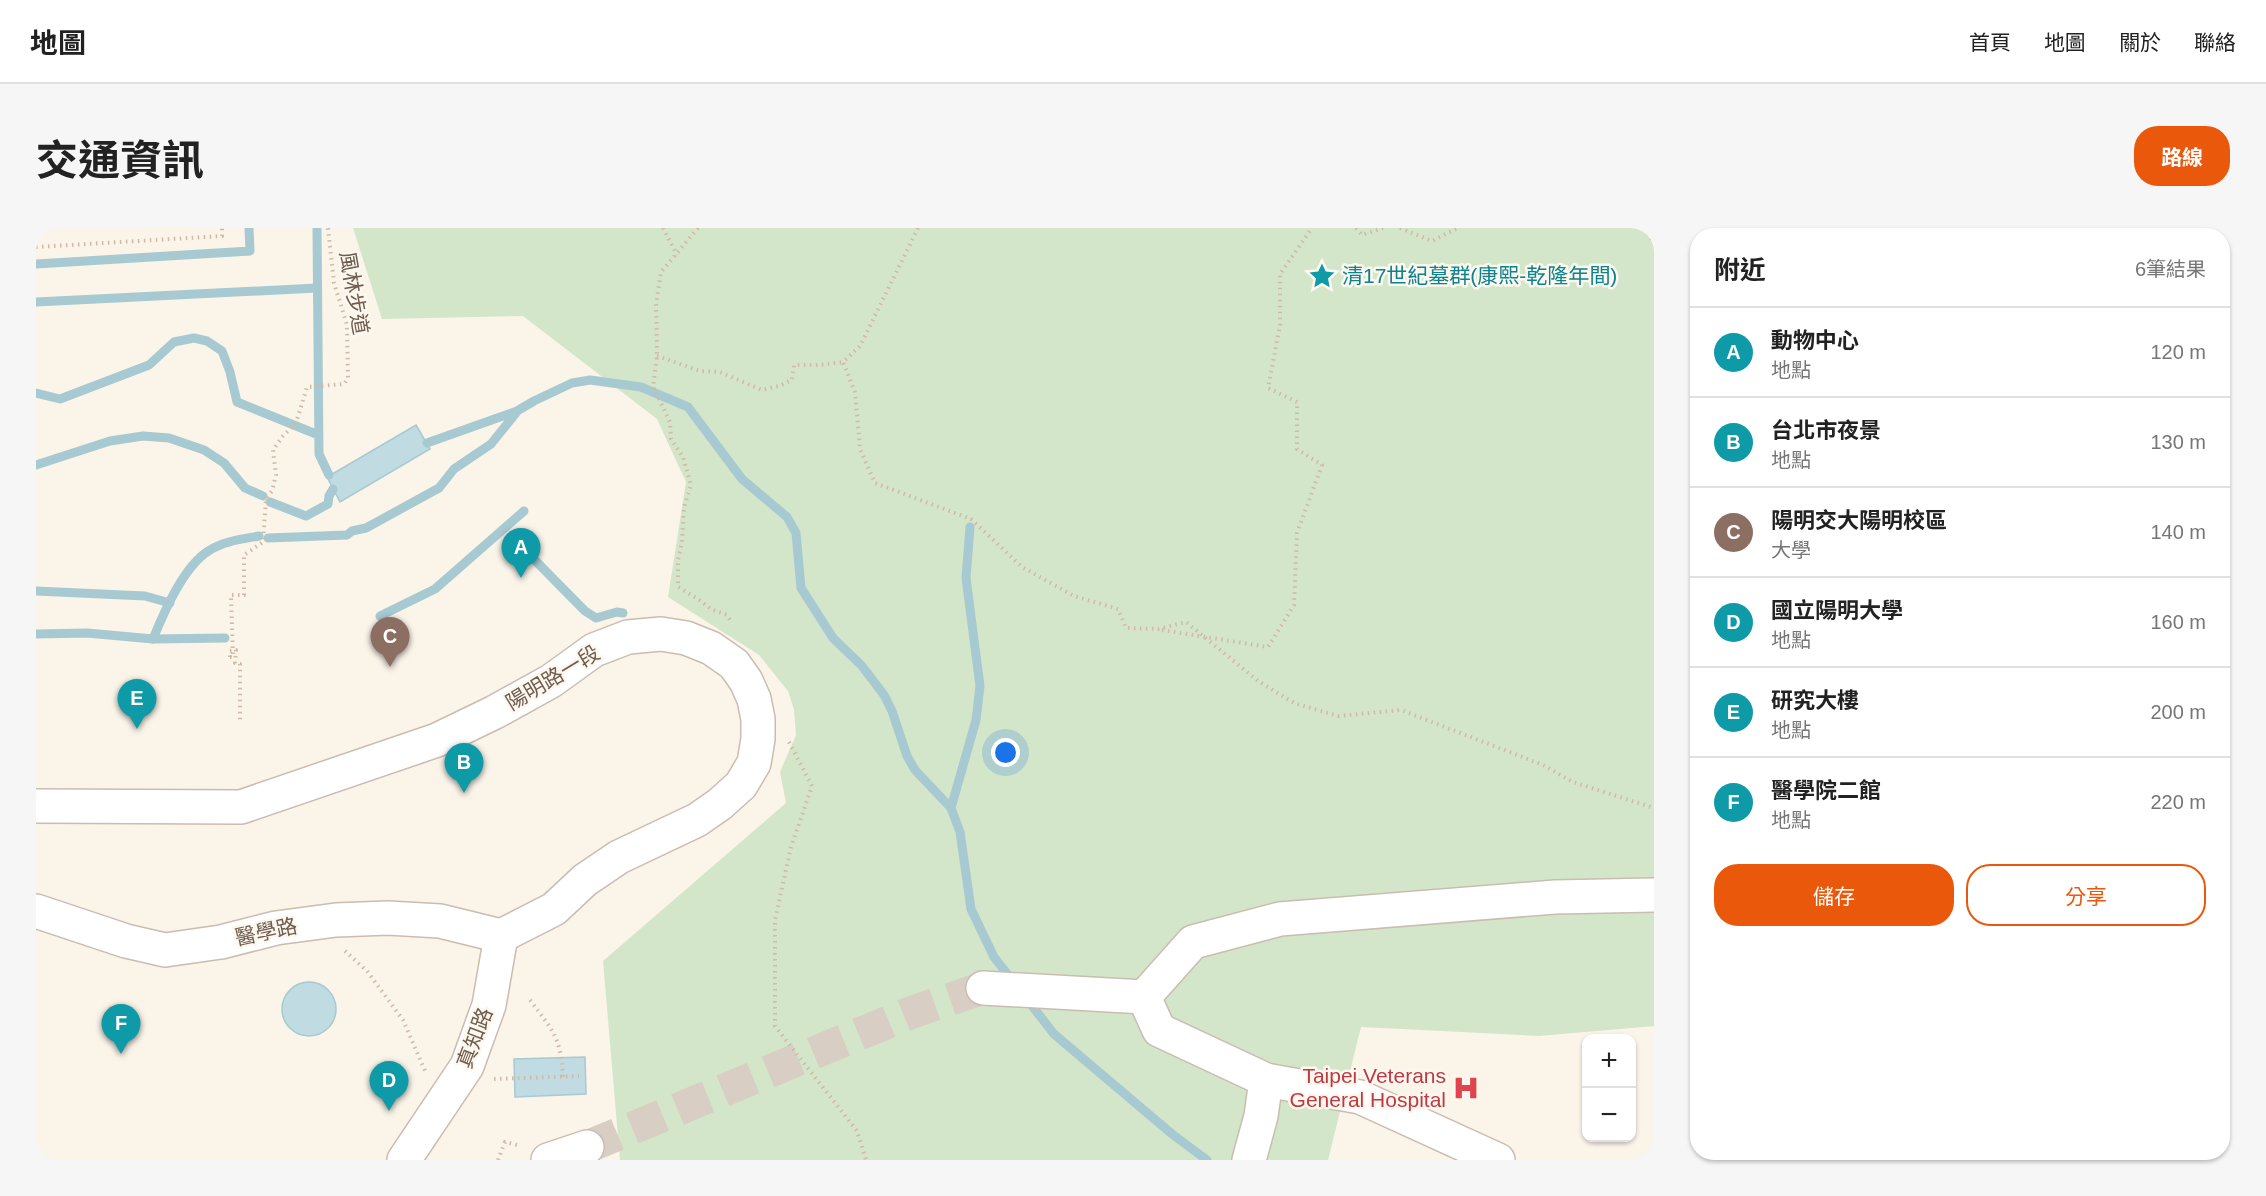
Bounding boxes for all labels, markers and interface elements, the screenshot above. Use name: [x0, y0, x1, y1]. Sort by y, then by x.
text: 地圖: [30, 28, 86, 59]
text: 首頁: [1969, 31, 2011, 54]
text: 地圖: [2044, 31, 2086, 54]
text: 關於: [2119, 31, 2161, 54]
text: 聯絡: [2194, 31, 2236, 54]
button: 路線: [2134, 126, 2230, 186]
text: 交通資訊: [36, 137, 204, 184]
street label: 風林步道: [336, 250, 373, 336]
text: 附近: [1714, 255, 1766, 285]
text: 6筆結果: [2135, 258, 2206, 280]
place icon: 清17世紀墓群(康熙-乾隆年間): [1307, 261, 1337, 291]
place label: 清17世紀墓群(康熙-乾隆年間): [1342, 264, 1617, 287]
text: 動物中心: [1771, 328, 1859, 353]
text: A: [1726, 341, 1741, 363]
text: 120 m: [2150, 341, 2206, 363]
text: 地點: [1771, 359, 1811, 381]
text: 台北市夜景: [1771, 418, 1881, 443]
text: B: [1726, 431, 1741, 453]
text: 130 m: [2150, 431, 2206, 453]
text: 地點: [1771, 449, 1811, 471]
text: 陽明交大陽明校區: [1771, 508, 1947, 533]
text: C: [1726, 521, 1741, 543]
text: 140 m: [2150, 521, 2206, 543]
pin: A: [502, 528, 540, 578]
text: 大學: [1771, 539, 1811, 561]
text: 國立陽明大學: [1771, 598, 1903, 623]
text: D: [1726, 611, 1741, 633]
text: 160 m: [2150, 611, 2206, 633]
pin: C: [370, 618, 410, 667]
text: 地點: [1771, 629, 1811, 651]
street label: 陽明路一段: [502, 641, 604, 714]
pin: E: [118, 680, 156, 729]
text: 研究大樓: [1771, 688, 1859, 713]
text: E: [1727, 701, 1740, 723]
text: 200 m: [2150, 701, 2206, 723]
text: 地點: [1771, 719, 1811, 741]
your location: [991, 738, 1020, 767]
pin: B: [444, 744, 484, 793]
text: 醫學院二館: [1771, 778, 1881, 803]
text: F: [1727, 791, 1740, 813]
text: 220 m: [2150, 791, 2206, 813]
text: 地點: [1771, 809, 1811, 831]
button: 儲存: [1714, 864, 1954, 926]
button: 分享: [1966, 864, 2206, 926]
street label: 醫學路: [233, 914, 299, 949]
pin: F: [102, 1004, 140, 1054]
street label: 真知路: [453, 1004, 497, 1071]
map controls: [1582, 1034, 1636, 1142]
button: +: [1582, 1034, 1636, 1088]
pin: D: [370, 1062, 408, 1111]
place label: Taipei Veterans General Hospital: [1290, 1064, 1446, 1111]
hospital icon: Taipei Veterans General Hospital: [1451, 1073, 1481, 1103]
button: −: [1582, 1088, 1636, 1142]

